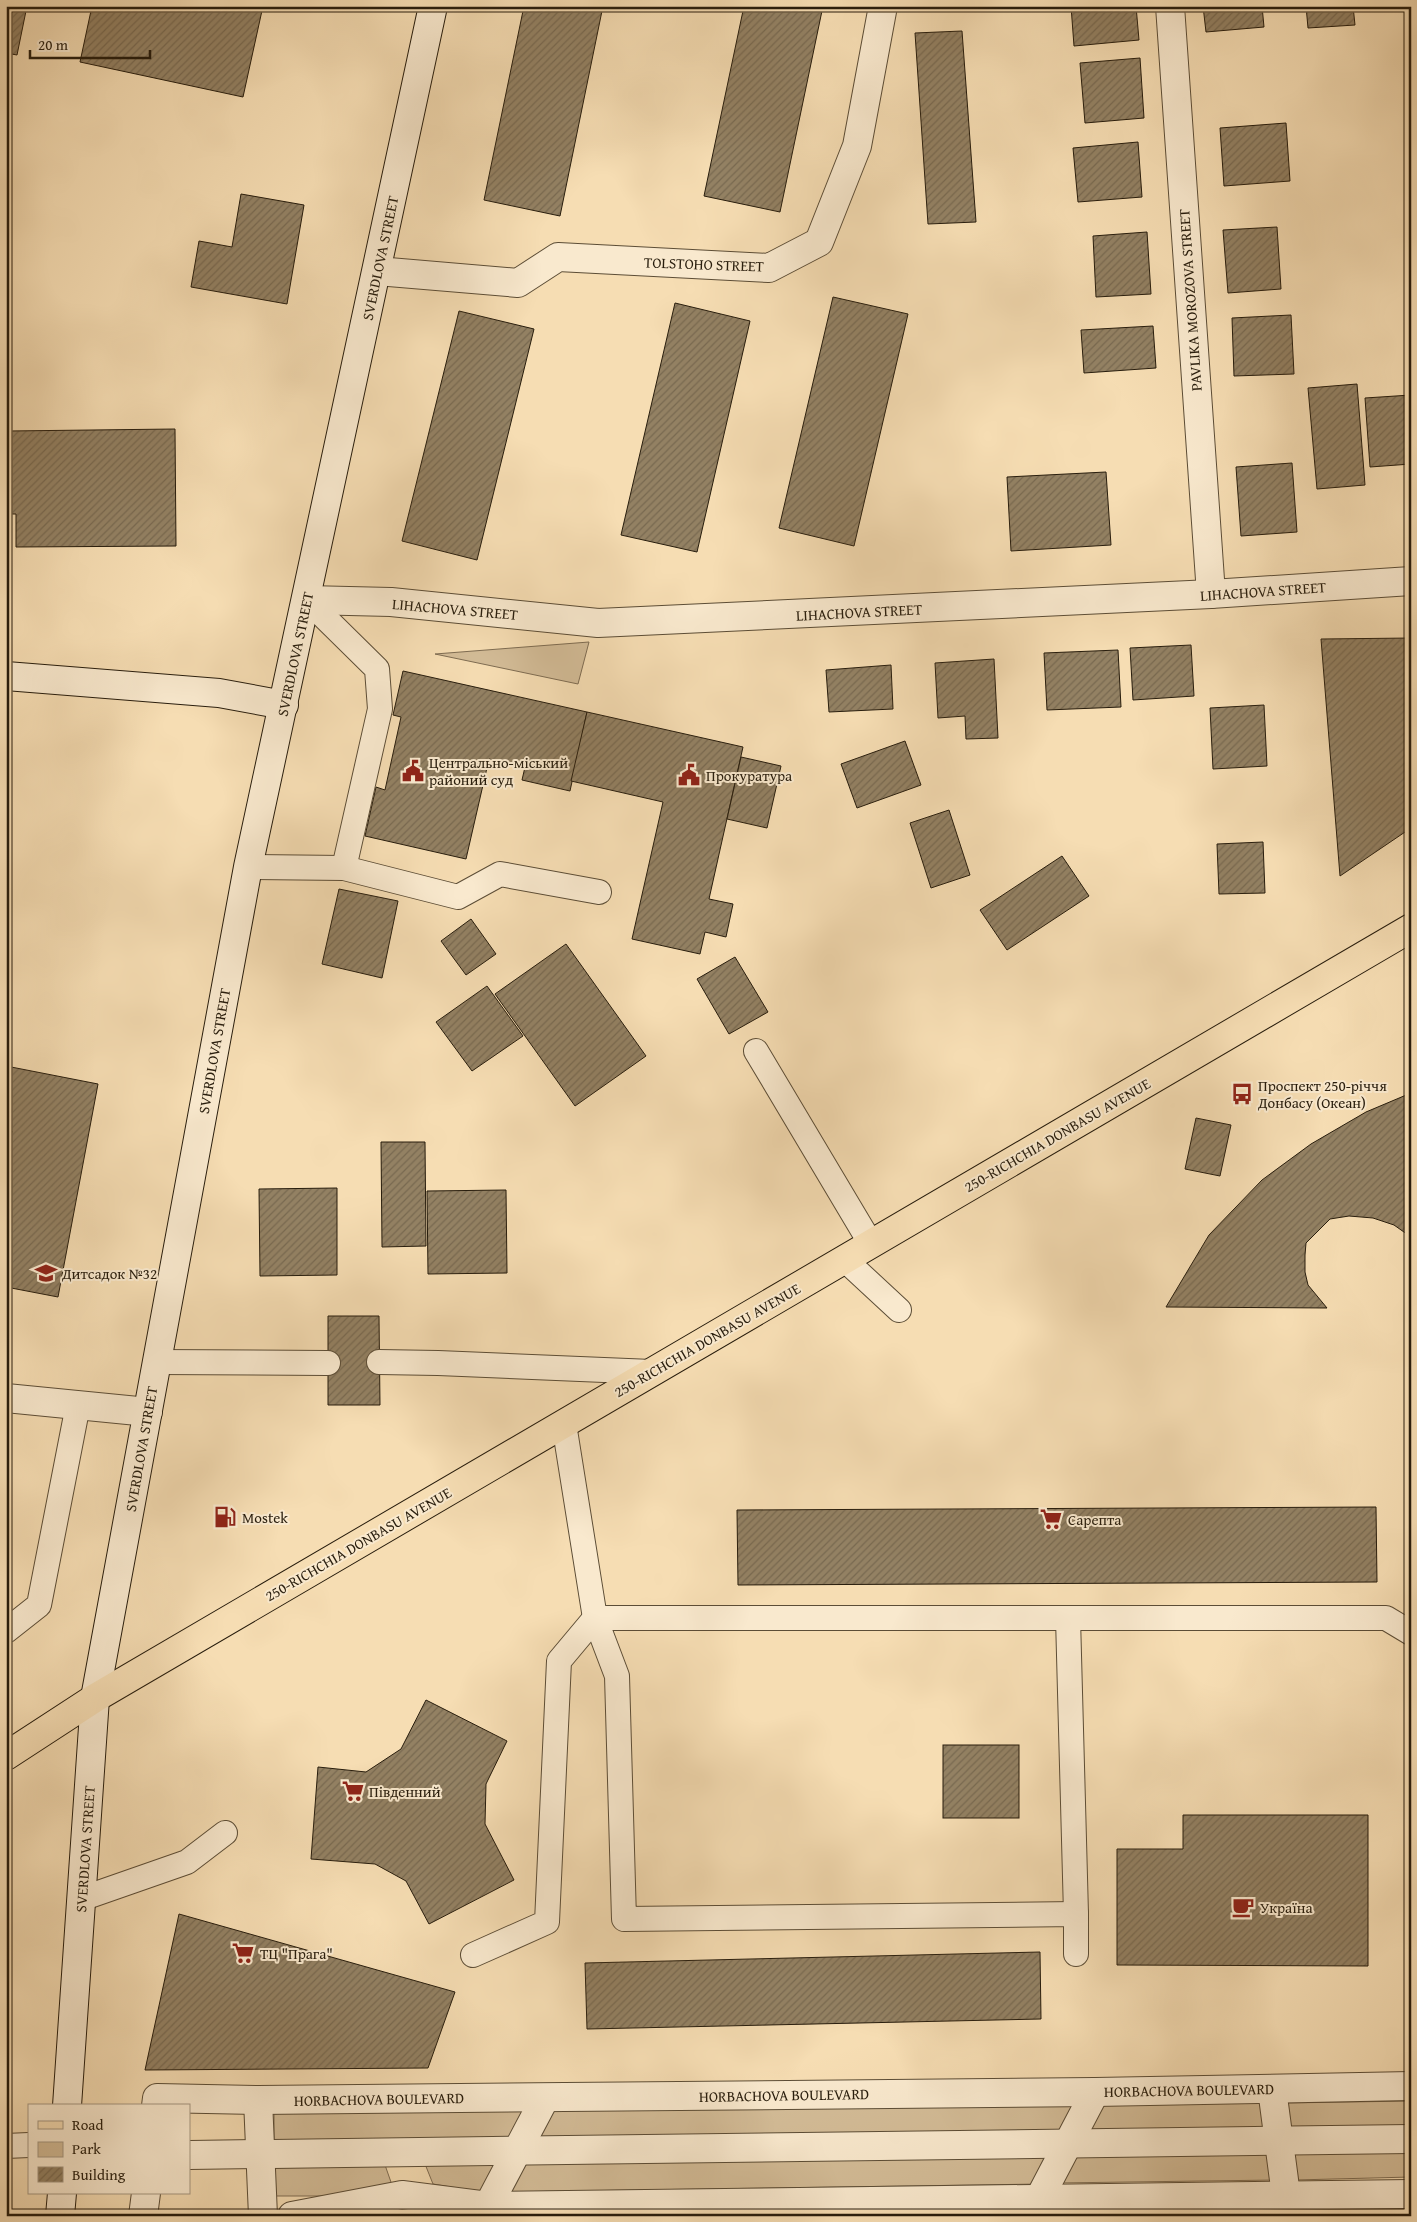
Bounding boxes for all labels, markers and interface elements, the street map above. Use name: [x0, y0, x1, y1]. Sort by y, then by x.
scale bar: [30, 28, 150, 60]
text: 20 m: [38, 34, 69, 55]
street label: SVERDLOVA STREET: [357, 193, 404, 322]
street label: PAVLIKA MOROZOVA STREET: [1173, 208, 1207, 392]
street label: TOLSTOHO STREET: [644, 251, 765, 277]
street label: LIHACHOVA STREET: [1199, 576, 1327, 606]
street label: SVERDLOVA STREET: [272, 589, 319, 718]
street label: LIHACHOVA STREET: [391, 593, 519, 625]
street label: LIHACHOVA STREET: [795, 598, 923, 626]
place label: Центрально-міський районий суд: [429, 752, 568, 790]
public building icon: Центрально-міський районий суд: [400, 758, 426, 784]
public building icon: Прокуратура: [676, 762, 702, 788]
place label: Прокуратура: [706, 765, 793, 786]
street label: SVERDLOVA STREET: [193, 986, 235, 1115]
street label: 250-RICHCHIA DONBASU AVENUE: [960, 1073, 1154, 1197]
place label: Проспект 250-річчя Донбасу (Океан): [1257, 1075, 1387, 1113]
bus stop icon: Проспект 250-річчя Донбасу (Океан): [1229, 1081, 1255, 1107]
school or university icon: Дитсадок №32: [33, 1260, 59, 1286]
place label: Дитсадок №32: [61, 1263, 157, 1284]
street label: 250-RICHCHIA DONBASU AVENUE: [610, 1278, 804, 1402]
street label: SVERDLOVA STREET: [120, 1384, 162, 1513]
street label: 250-RICHCHIA DONBASU AVENUE: [261, 1482, 455, 1606]
fuel station icon: Mostek: [212, 1504, 238, 1530]
supermarket icon: Сарепта: [1038, 1506, 1064, 1532]
place label: Mostek: [242, 1507, 288, 1528]
place label: Сарепта: [1068, 1509, 1122, 1530]
supermarket icon: Південний: [340, 1778, 366, 1804]
place label: Південний: [369, 1781, 441, 1802]
street label: SVERDLOVA STREET: [70, 1784, 100, 1913]
cafe icon: Україна: [1230, 1894, 1256, 1920]
place label: Україна: [1260, 1897, 1313, 1918]
supermarket icon: ТЦ "Прага": [230, 1940, 256, 1966]
place label: ТЦ "Прага": [260, 1943, 333, 1964]
street label: HORBACHOVA BOULEVARD: [1104, 2078, 1274, 2102]
street label: HORBACHOVA BOULEVARD: [699, 2083, 869, 2107]
street label: HORBACHOVA BOULEVARD: [294, 2087, 464, 2111]
legend: [28, 2104, 190, 2194]
text: Road: [72, 2114, 103, 2135]
text: Park: [72, 2138, 101, 2159]
text: Building: [72, 2164, 126, 2185]

